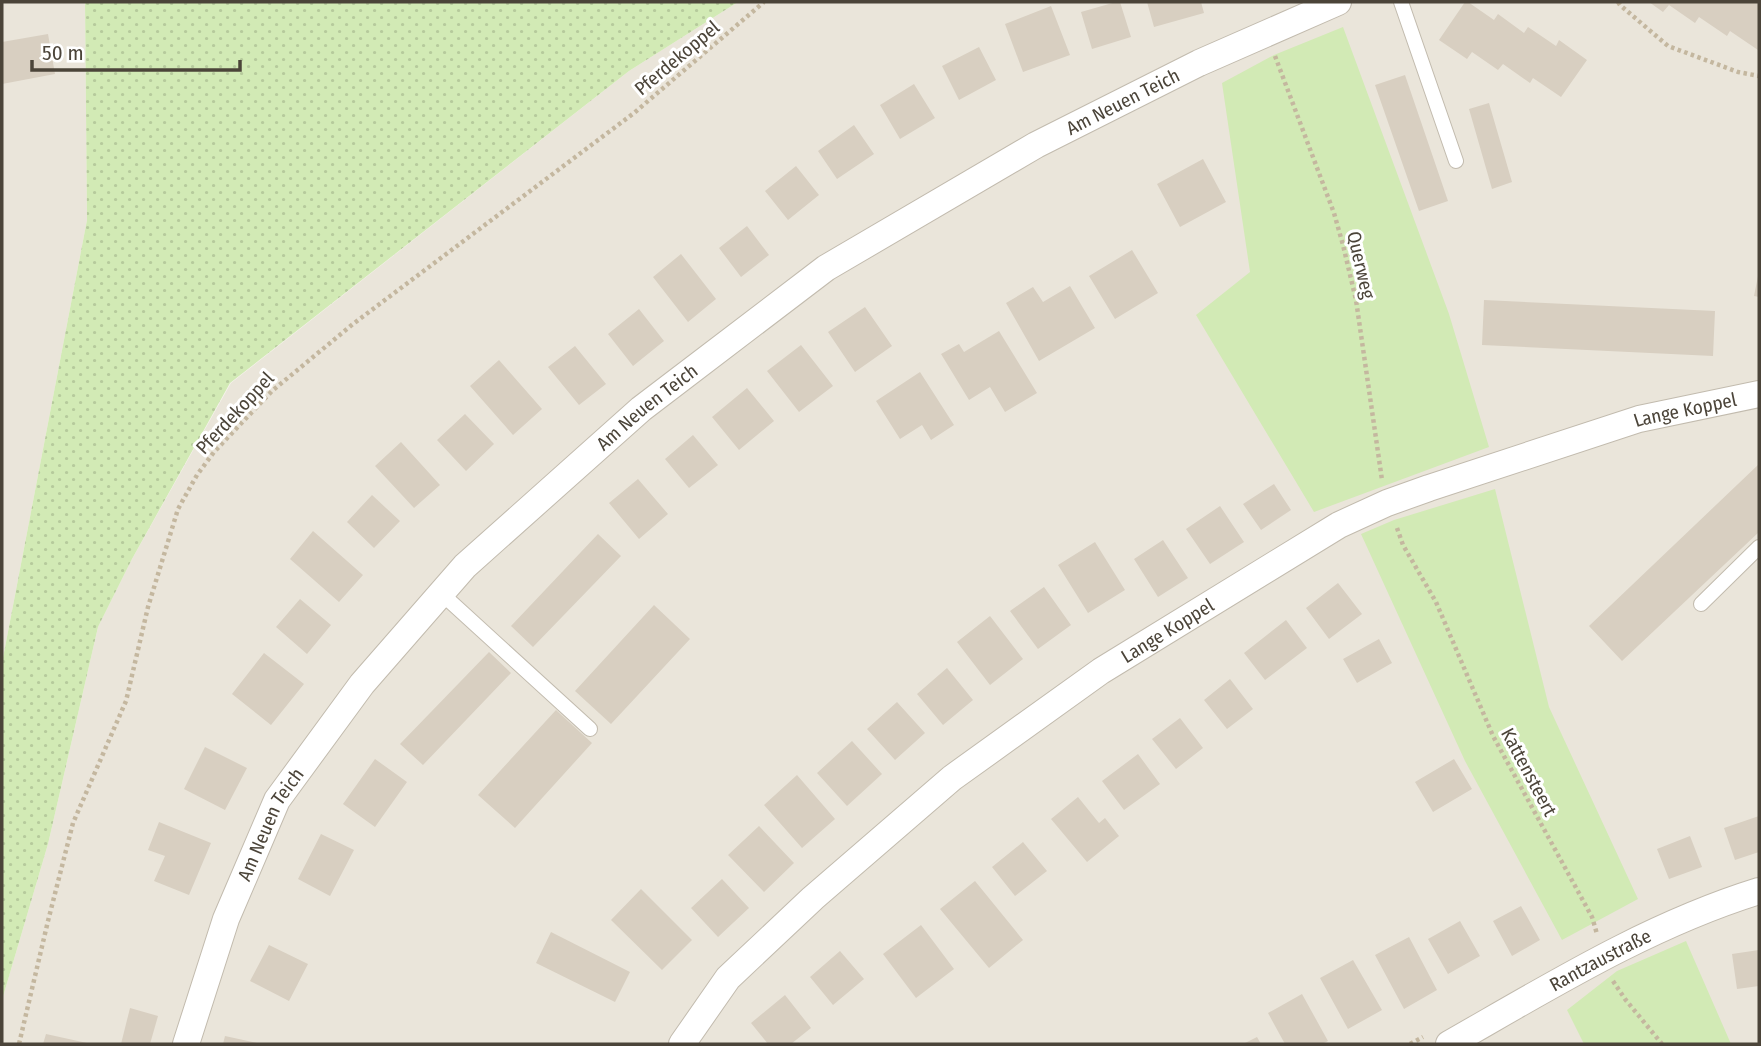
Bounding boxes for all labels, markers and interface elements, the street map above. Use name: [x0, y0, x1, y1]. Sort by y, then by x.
street label: Pferdekoppel: [630, 16, 724, 100]
scale bar: [32, 28, 240, 72]
text: 50 m: [42, 40, 84, 66]
street label: Am Neuen Teich: [1062, 63, 1183, 140]
street label: Querweg: [1342, 229, 1380, 301]
street label: Am Neuen Teich: [592, 359, 702, 455]
street label: Pferdekoppel: [191, 367, 279, 459]
street label: Lange Koppel: [1630, 387, 1739, 432]
street label: Lange Koppel: [1117, 593, 1218, 667]
street label: Kattensteert: [1496, 724, 1562, 821]
street label: Am Neuen Teich: [232, 763, 308, 884]
street label: Rantzaustraße: [1545, 924, 1655, 996]

